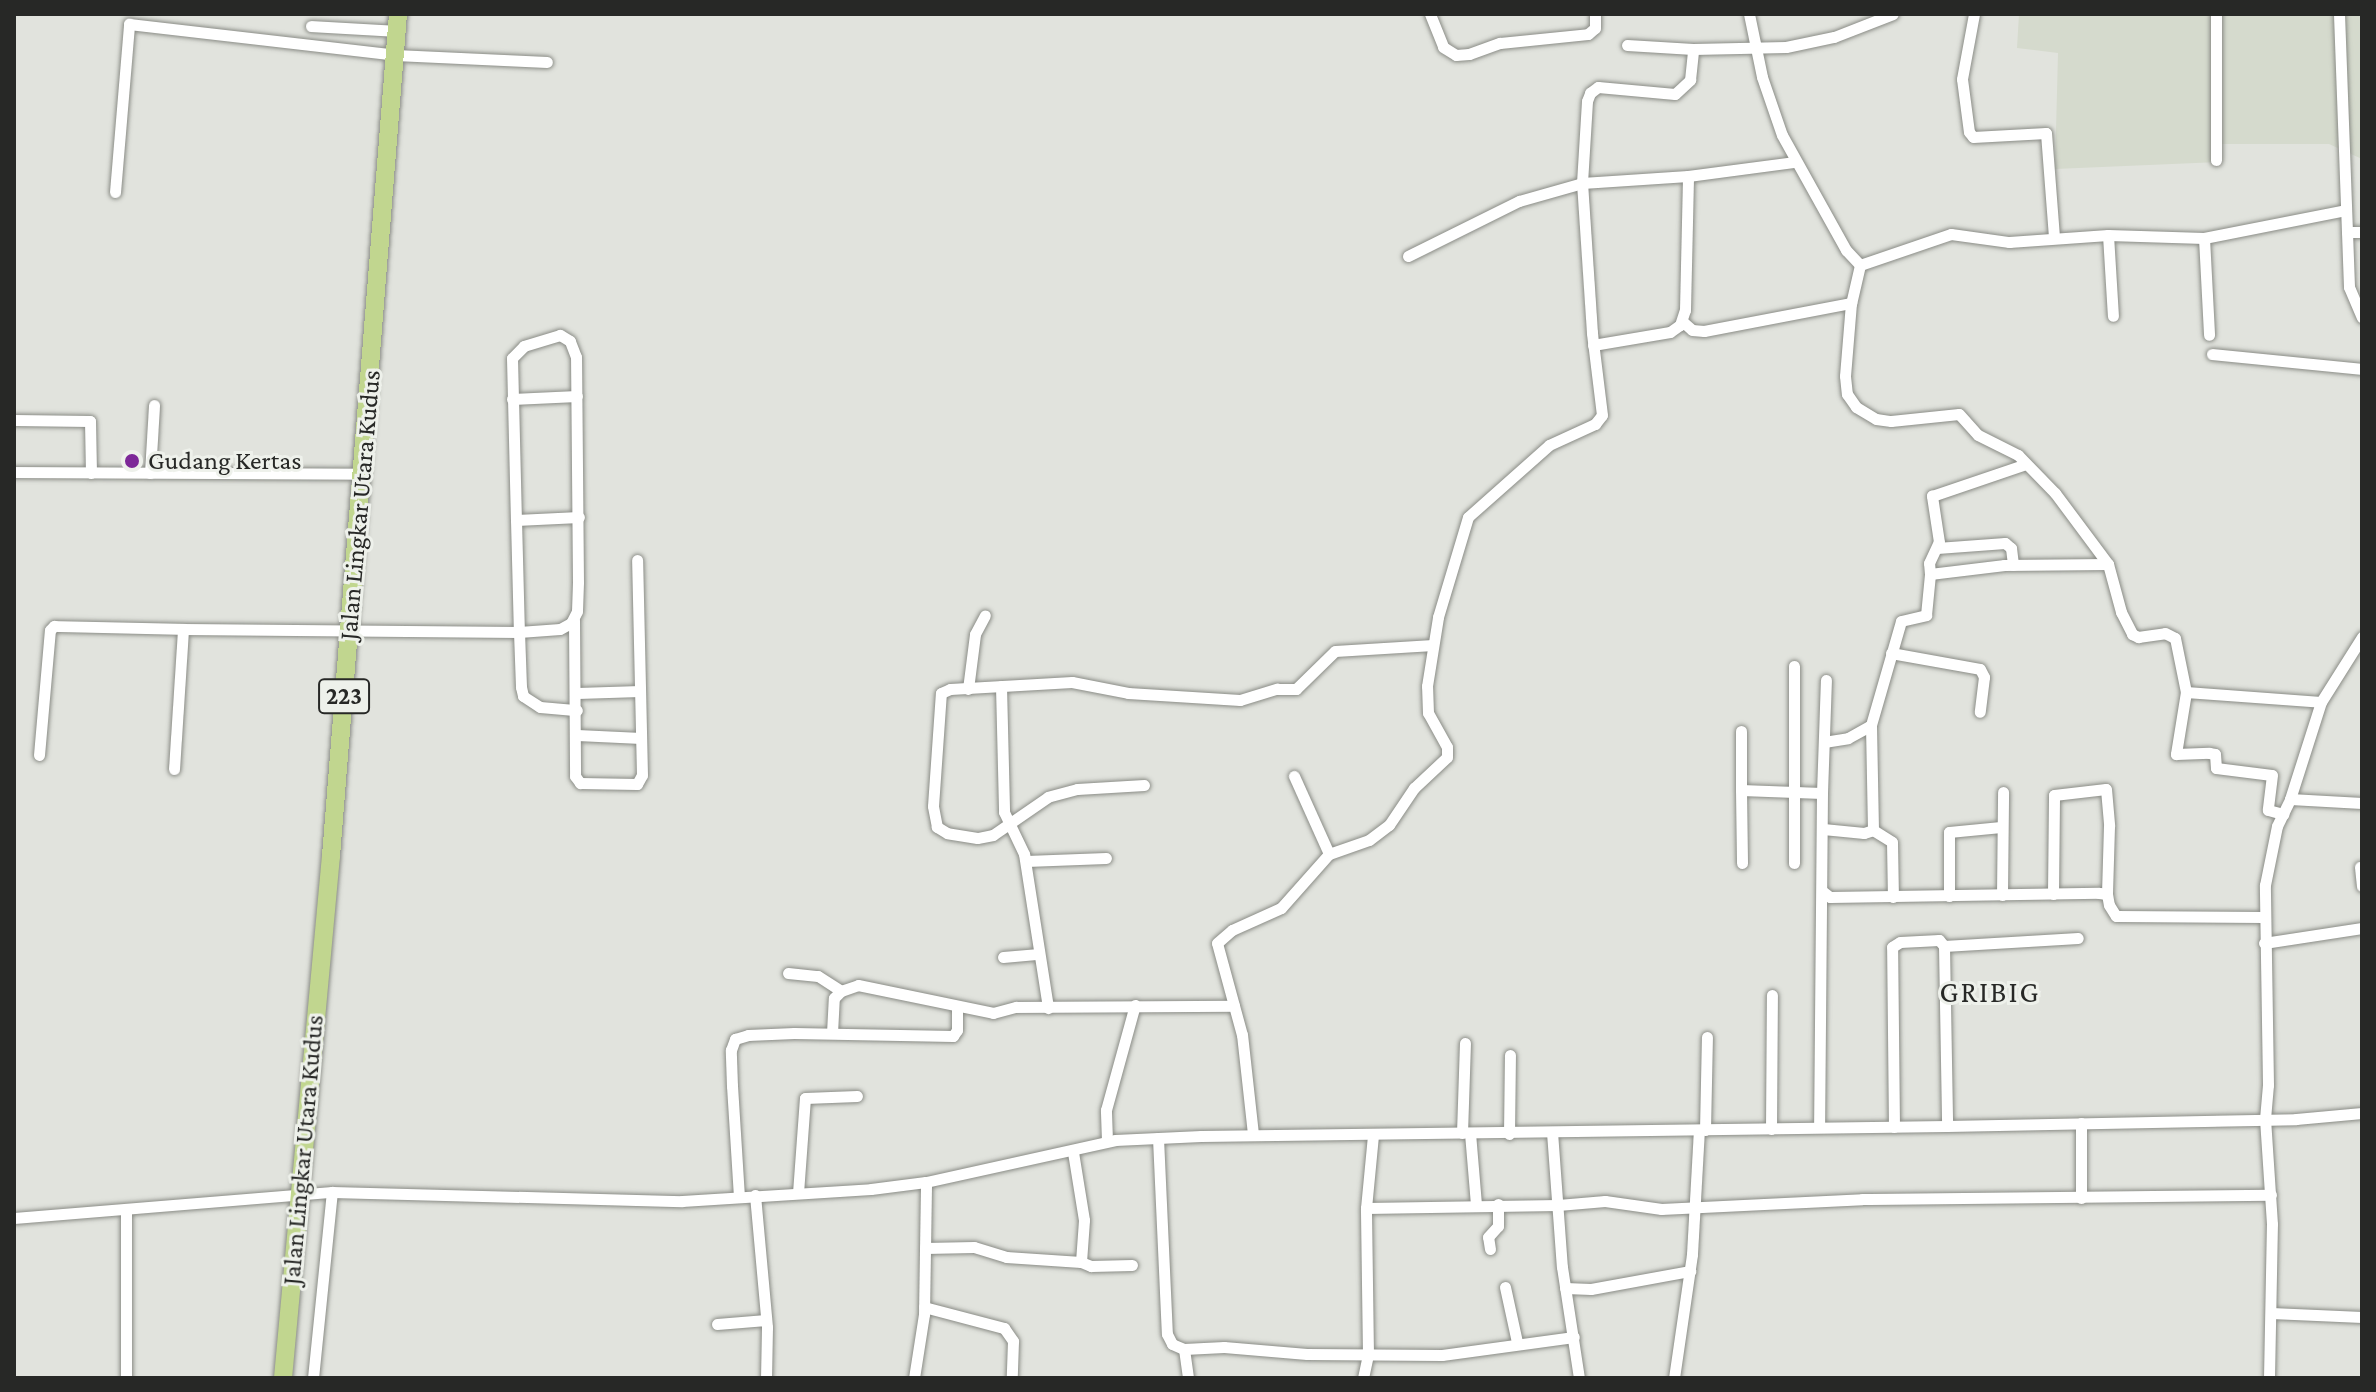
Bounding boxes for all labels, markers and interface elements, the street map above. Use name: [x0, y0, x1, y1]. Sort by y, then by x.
street label: Jalan Lingkar Utara Kudus: [333, 369, 387, 641]
place label: Gudang Kertas: [148, 445, 301, 477]
marker: Gudang Kertas: [123, 452, 141, 470]
road number: 223: [318, 676, 370, 716]
district label: GRIBIG: [1939, 974, 2041, 1010]
street label: Jalan Lingkar Utara Kudus: [276, 1014, 330, 1286]

